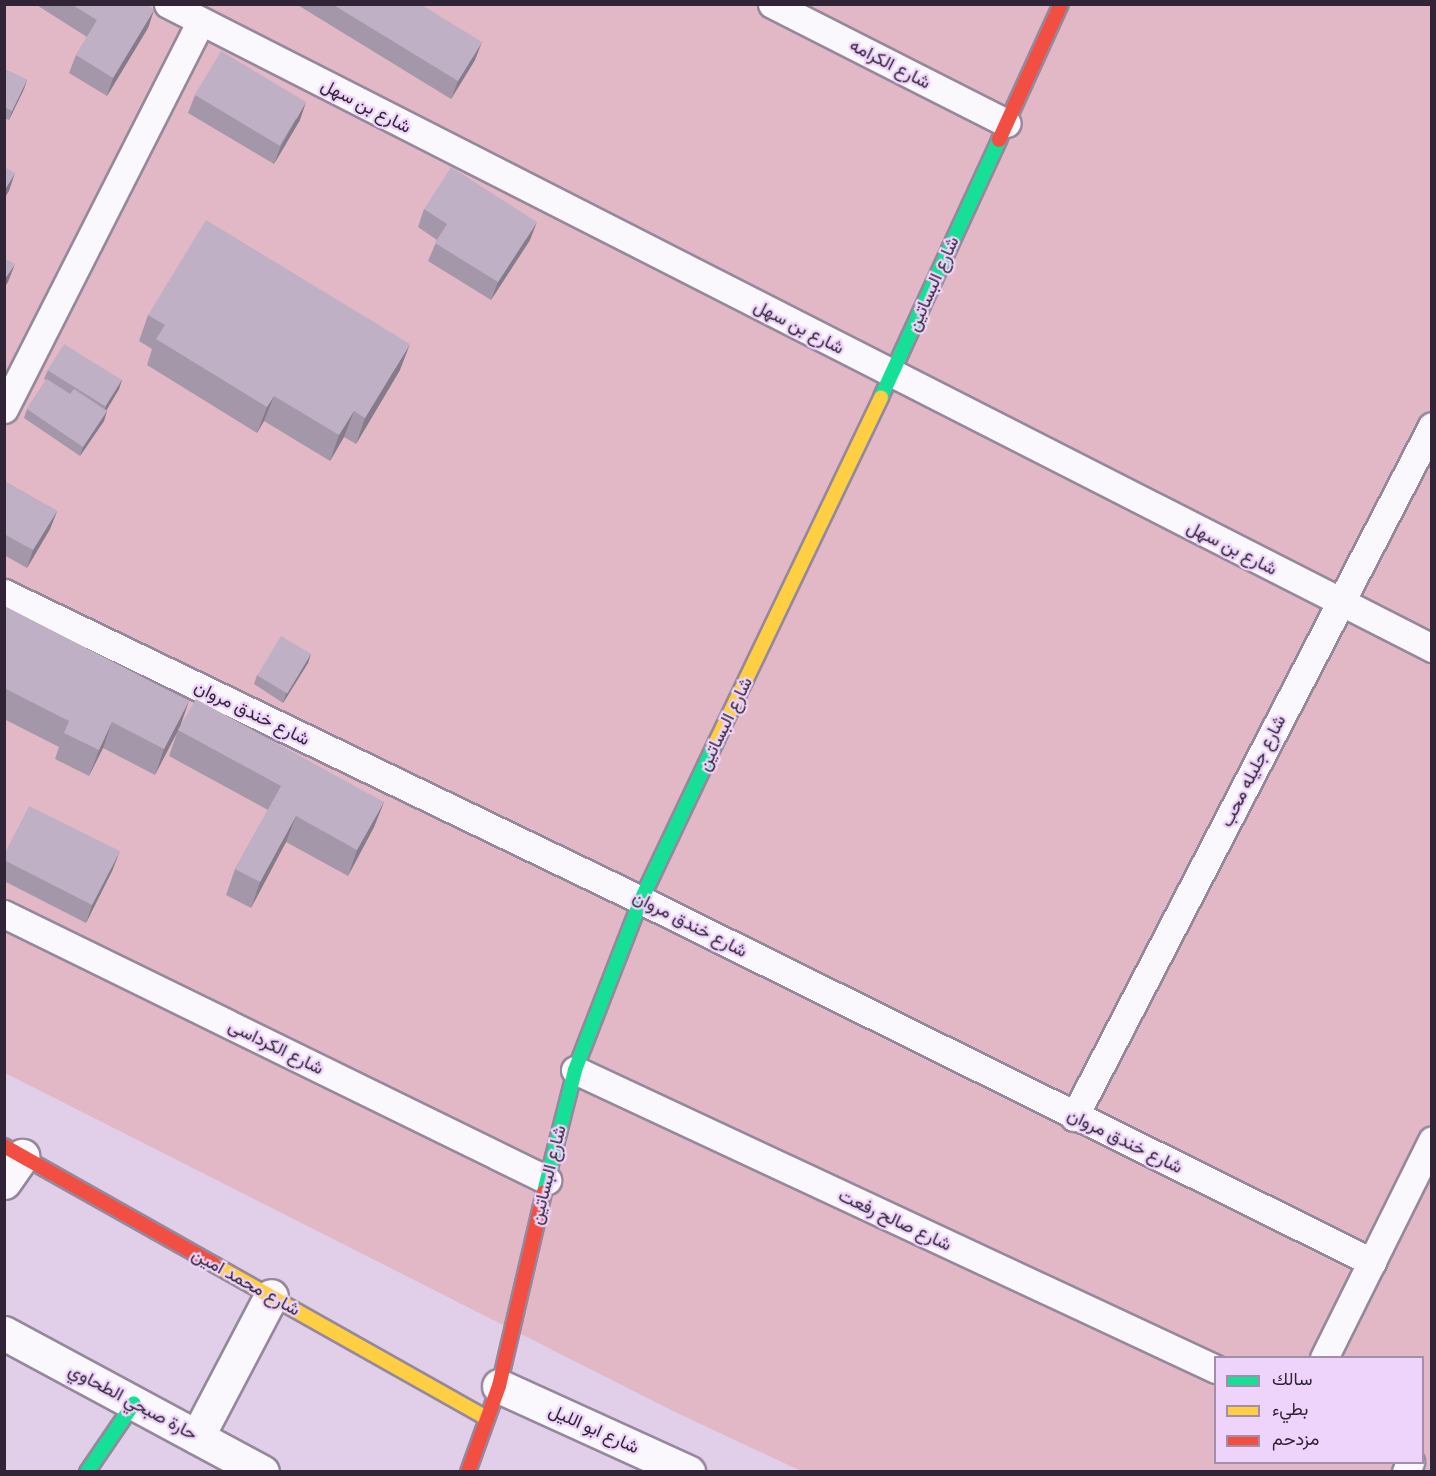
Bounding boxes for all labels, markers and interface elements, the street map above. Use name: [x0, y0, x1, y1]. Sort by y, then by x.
street label: شارع الكرامه: [846, 34, 934, 94]
street label: شارع بن سهل: [317, 74, 415, 138]
street label: شارع البساتين: [902, 233, 964, 335]
street label: شارع بن سهل: [750, 295, 848, 359]
street label: شارع بن سهل: [1183, 516, 1281, 580]
street label: شارع البساتين: [693, 674, 757, 774]
street label: شارع خندق مروان: [191, 676, 313, 750]
street label: شارع جليله محب: [1216, 711, 1290, 831]
street label: شارع خندق مروان: [629, 886, 751, 962]
street label: شارع الكرداسى: [225, 1015, 327, 1079]
street label: شارع خندق مروان: [1064, 1104, 1186, 1178]
street label: شارع البساتين: [525, 1123, 571, 1227]
street label: شارع صالح رفعت: [835, 1184, 955, 1256]
street label: شارع محمد امين: [188, 1243, 304, 1321]
legend: [1214, 1356, 1424, 1464]
street label: حارة صبحي الطحاوي: [65, 1359, 201, 1445]
text: سالك: [1272, 1368, 1312, 1390]
text: بطيء: [1272, 1398, 1308, 1420]
street label: شارع ابو الليل: [546, 1400, 642, 1458]
text: مزدحم: [1272, 1428, 1319, 1450]

